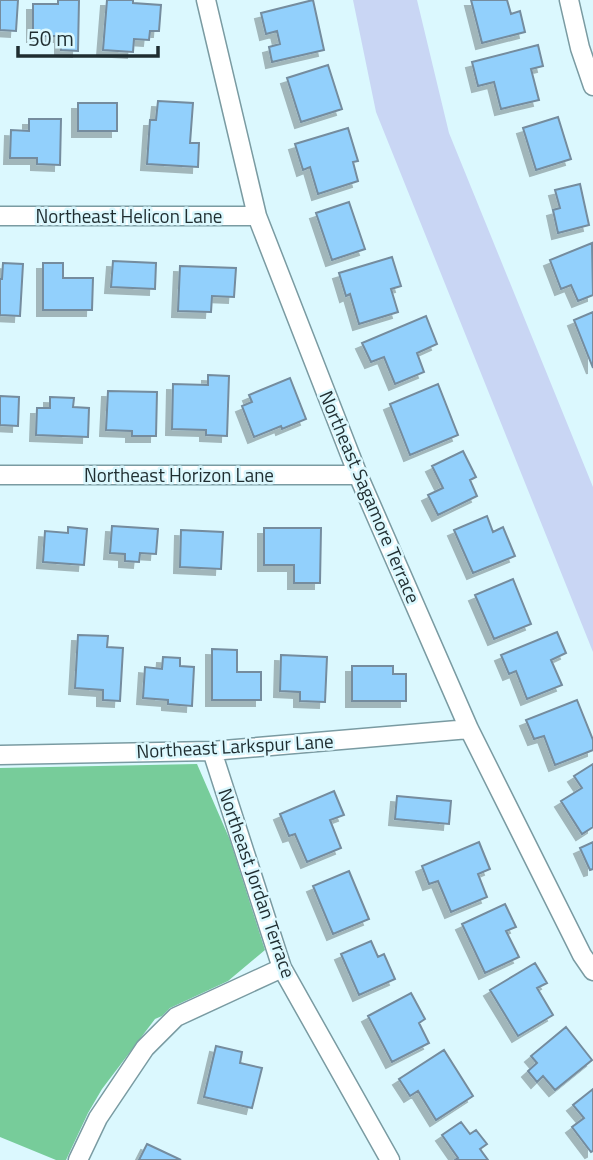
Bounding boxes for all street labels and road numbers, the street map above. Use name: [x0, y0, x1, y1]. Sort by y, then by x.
street label: Northeast Helicon Lane: [36, 201, 222, 230]
street label: Northeast Sagamore Terrace: [312, 386, 428, 608]
street label: Northeast Horizon Lane: [84, 460, 274, 489]
street label: Northeast Larkspur Lane: [136, 726, 334, 765]
street label: Northeast Jordan Terrace: [211, 784, 304, 982]

